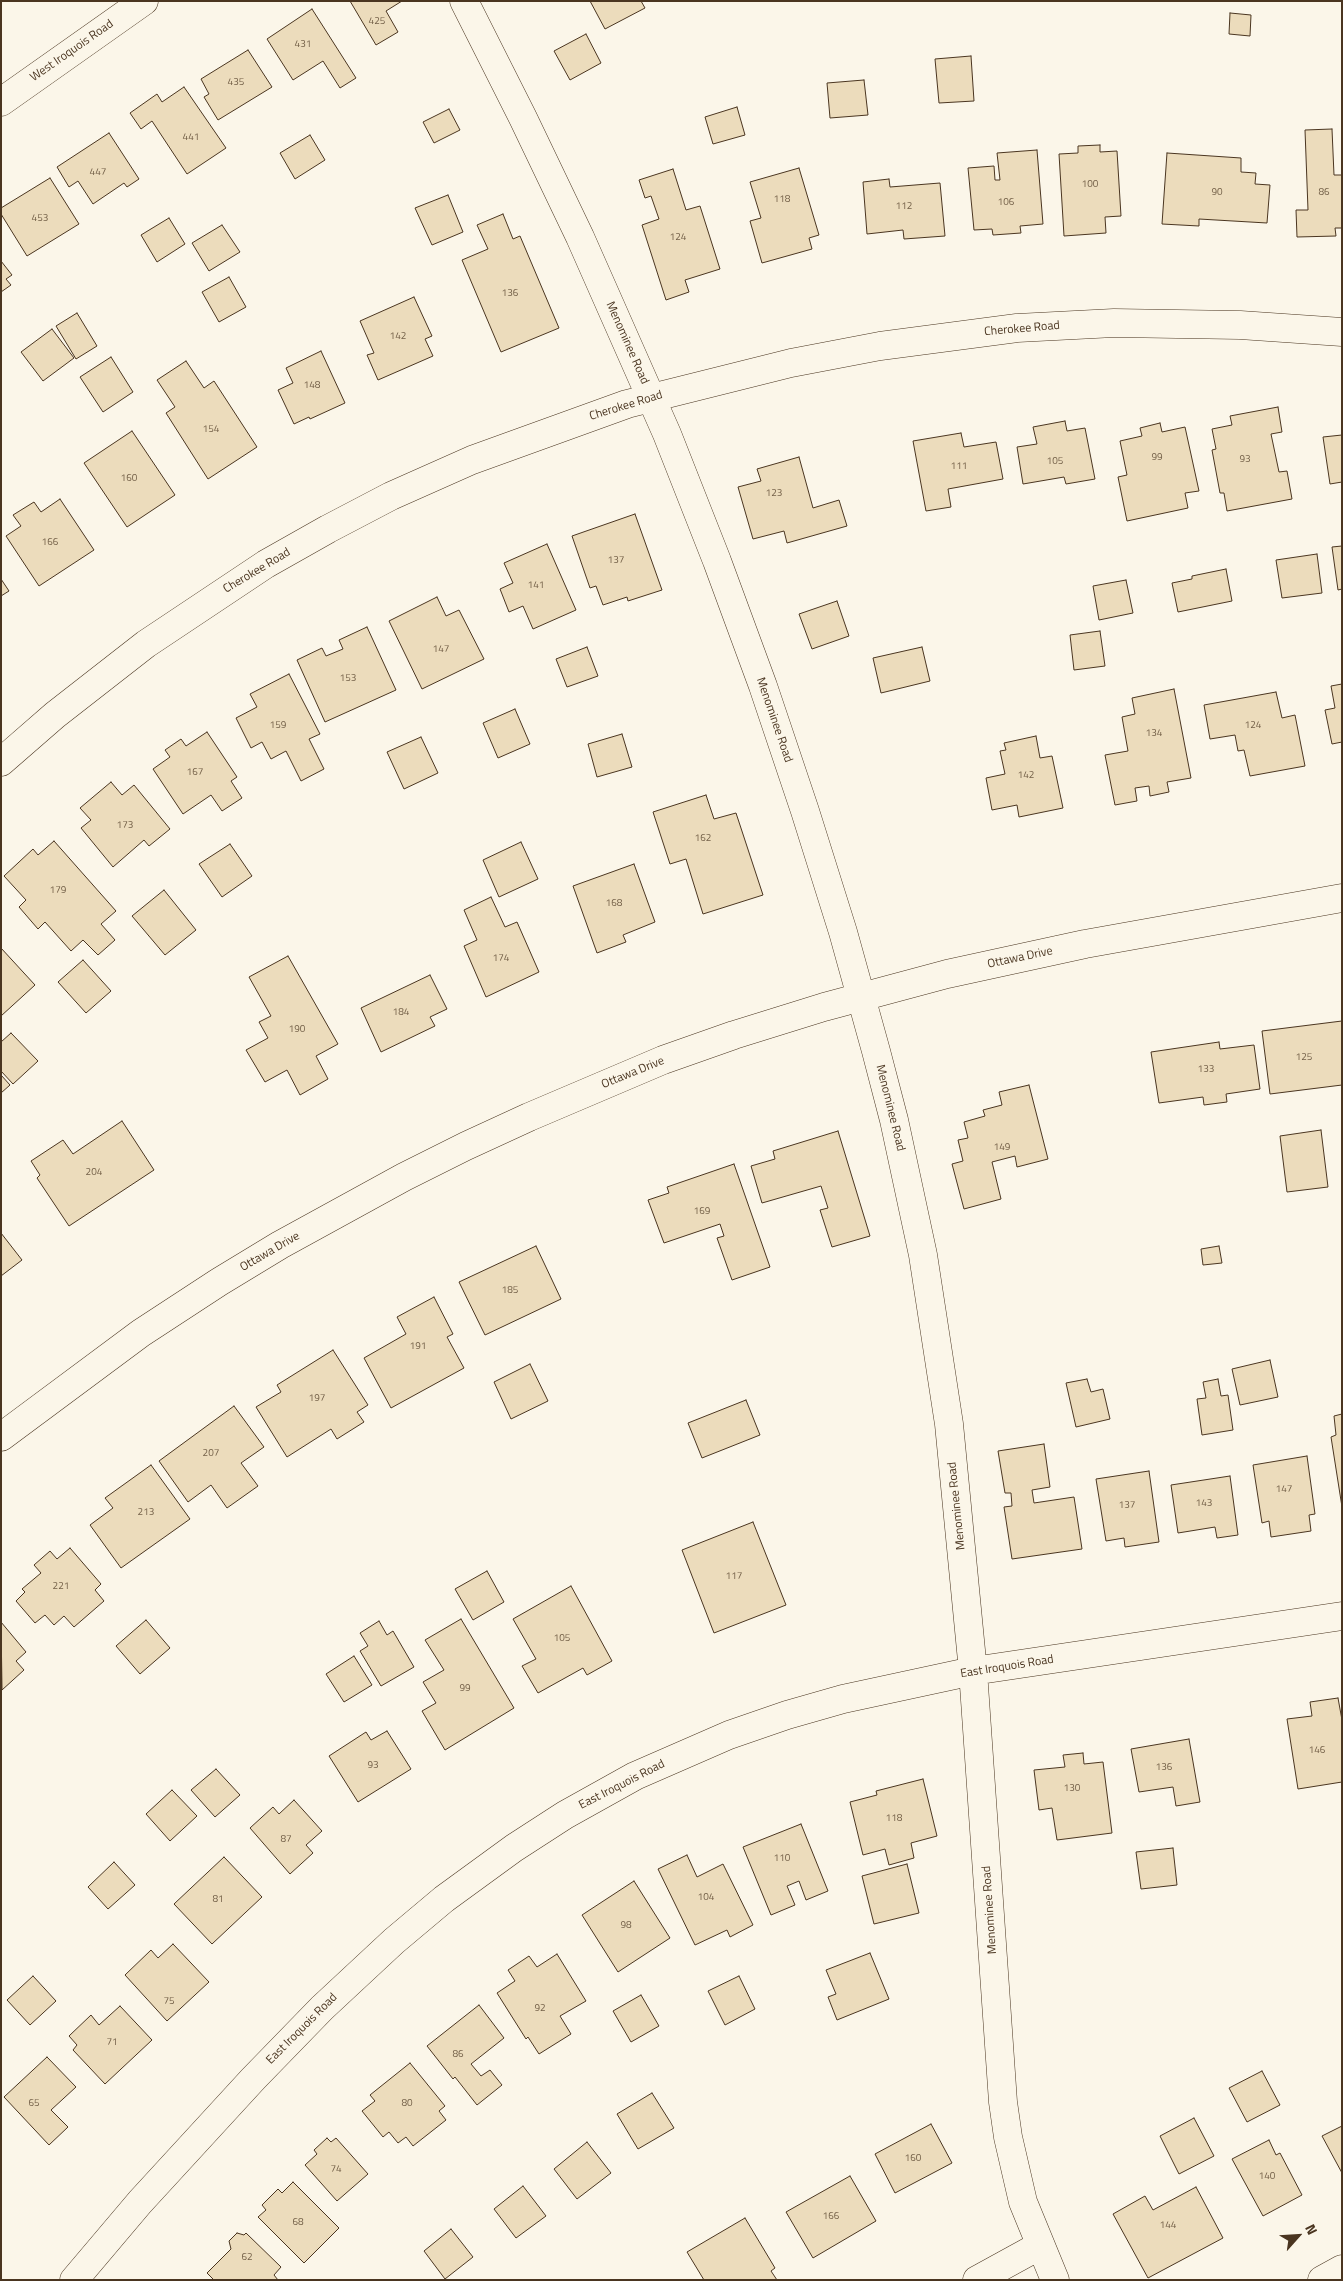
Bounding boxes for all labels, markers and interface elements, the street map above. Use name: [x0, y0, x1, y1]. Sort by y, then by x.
house number: 425: [369, 16, 385, 28]
street label: West Iroquois Road: [28, 17, 116, 85]
house number: 431: [295, 39, 311, 51]
house number: 435: [228, 77, 244, 89]
house number: 441: [183, 132, 199, 144]
house number: 447: [90, 167, 106, 179]
house number: 100: [1082, 179, 1098, 191]
house number: 90: [1211, 187, 1223, 199]
house number: 86: [1318, 187, 1330, 199]
house number: 118: [774, 194, 790, 206]
house number: 106: [998, 197, 1014, 209]
house number: 112: [896, 201, 912, 213]
house number: 453: [32, 213, 48, 225]
house number: 124: [670, 232, 686, 244]
house number: 136: [502, 288, 518, 300]
street label: Menominee Road: [602, 300, 652, 386]
street label: Cherokee Road: [984, 319, 1060, 339]
house number: 142: [390, 331, 406, 343]
house number: 148: [304, 380, 320, 392]
street label: Cherokee Road: [588, 388, 664, 424]
house number: 154: [203, 424, 219, 436]
house number: 99: [1151, 452, 1163, 464]
house number: 93: [1239, 454, 1251, 466]
house number: 105: [1047, 456, 1063, 468]
house number: 111: [951, 461, 967, 473]
house number: 160: [121, 473, 137, 485]
house number: 123: [766, 488, 782, 500]
house number: 166: [42, 537, 58, 549]
street label: Cherokee Road: [221, 545, 293, 597]
house number: 137: [608, 555, 624, 567]
house number: 141: [528, 580, 544, 592]
house number: 147: [433, 644, 449, 656]
house number: 153: [340, 673, 356, 685]
street label: Menominee Road: [753, 676, 795, 764]
house number: 159: [270, 720, 286, 732]
house number: 124: [1245, 720, 1261, 732]
house number: 134: [1146, 728, 1162, 740]
house number: 167: [187, 767, 203, 779]
house number: 142: [1018, 770, 1034, 782]
house number: 173: [117, 820, 133, 832]
house number: 162: [695, 833, 711, 845]
house number: 179: [50, 885, 66, 897]
house number: 168: [606, 898, 622, 910]
street label: Ottawa Drive: [986, 944, 1054, 972]
house number: 174: [493, 953, 509, 965]
house number: 184: [393, 1007, 409, 1019]
house number: 190: [289, 1024, 305, 1036]
house number: 125: [1296, 1052, 1312, 1064]
street label: Ottawa Drive: [600, 1054, 666, 1092]
street label: Menominee Road: [872, 1063, 908, 1153]
house number: 133: [1198, 1064, 1214, 1076]
house number: 149: [994, 1142, 1010, 1154]
house number: 204: [86, 1167, 102, 1179]
house number: 169: [694, 1206, 710, 1218]
street label: Ottawa Drive: [238, 1229, 302, 1275]
house number: 185: [502, 1285, 518, 1297]
house number: 191: [410, 1341, 426, 1353]
house number: 197: [309, 1393, 325, 1405]
house number: 207: [203, 1448, 219, 1460]
street label: Menominee Road: [945, 1461, 969, 1551]
house number: 147: [1276, 1484, 1292, 1496]
house number: 143: [1196, 1498, 1212, 1510]
house number: 137: [1119, 1500, 1135, 1512]
house number: 213: [138, 1507, 154, 1519]
house number: 117: [726, 1571, 742, 1583]
house number: 221: [53, 1581, 69, 1593]
house number: 105: [554, 1633, 570, 1645]
street label: East Iroquois Road: [959, 1653, 1055, 1681]
house number: 99: [459, 1683, 471, 1695]
house number: 146: [1309, 1745, 1325, 1757]
street label: East Iroquois Road: [577, 1757, 667, 1813]
house number: 93: [367, 1760, 379, 1772]
house number: 136: [1156, 1762, 1172, 1774]
house number: 130: [1064, 1783, 1080, 1795]
house number: 118: [886, 1813, 902, 1825]
house number: 87: [280, 1834, 292, 1846]
house number: 110: [774, 1853, 790, 1865]
street label: Menominee Road: [980, 1865, 1000, 1955]
house number: 104: [698, 1892, 714, 1904]
house number: 81: [212, 1894, 224, 1906]
house number: 98: [620, 1920, 632, 1932]
street label: East Iroquois Road: [264, 1991, 340, 2067]
house number: 75: [163, 1996, 175, 2008]
house number: 92: [534, 2003, 546, 2015]
house number: 71: [106, 2037, 118, 2049]
house number: 86: [452, 2049, 464, 2061]
house number: 65: [28, 2098, 40, 2110]
house number: 80: [401, 2098, 413, 2110]
house number: 160: [905, 2153, 921, 2165]
house number: 74: [330, 2164, 342, 2176]
house number: 140: [1259, 2171, 1275, 2183]
house number: 166: [823, 2211, 839, 2223]
north arrow: [1273, 2211, 1323, 2261]
house number: 68: [292, 2217, 304, 2229]
house number: 144: [1160, 2220, 1176, 2232]
text: N: [1300, 2220, 1323, 2238]
house number: 62: [241, 2252, 253, 2264]

